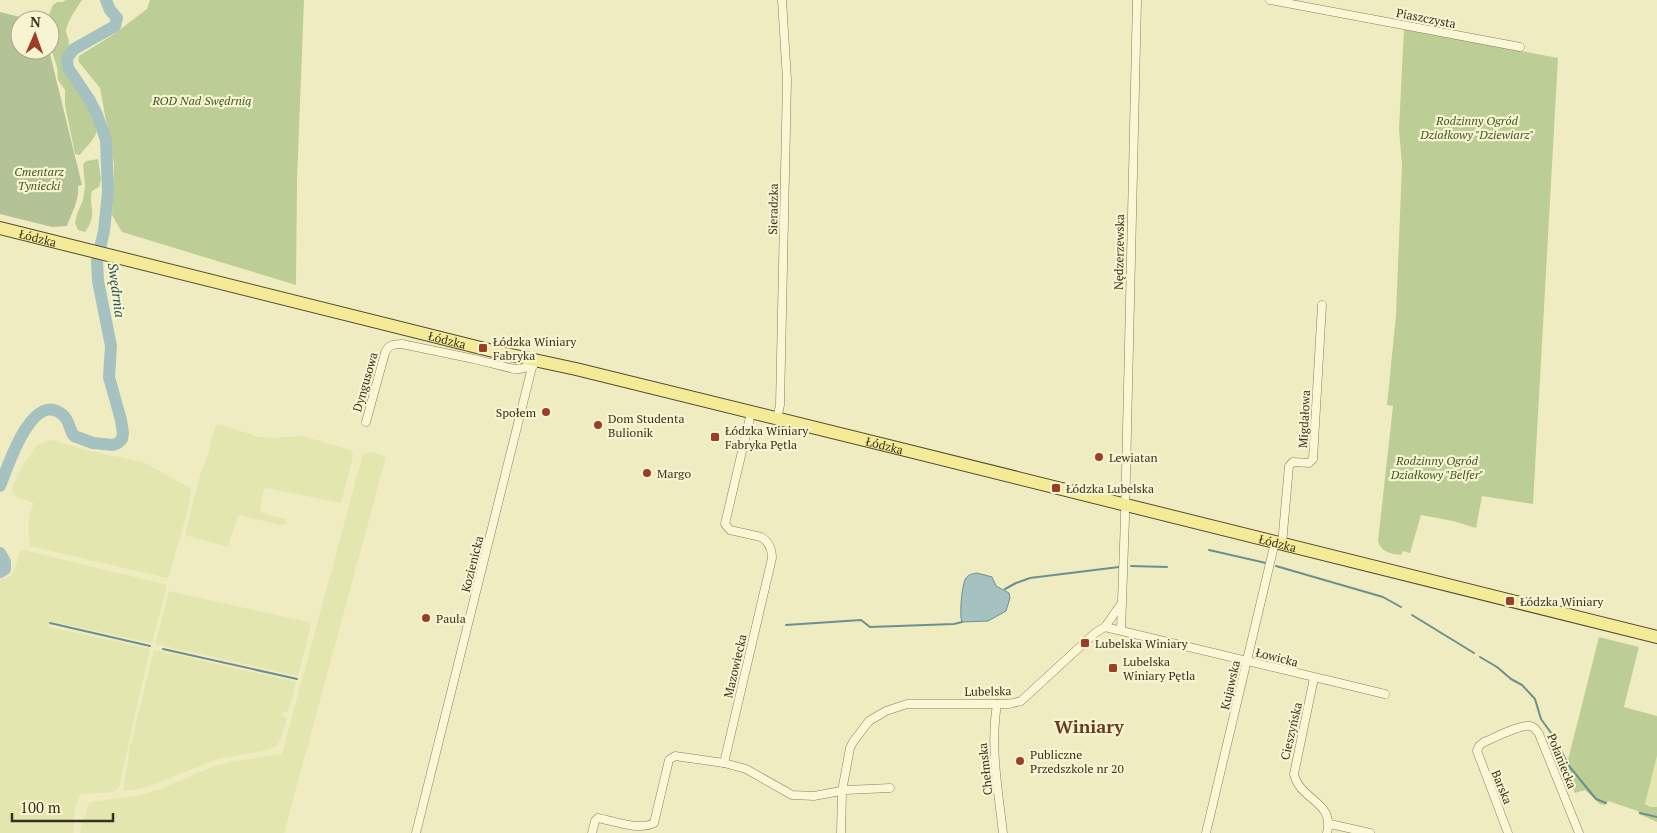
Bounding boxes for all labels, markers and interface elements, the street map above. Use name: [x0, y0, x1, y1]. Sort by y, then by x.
street label: Piaszczysta: [1395, 5, 1457, 31]
north arrow: [10, 10, 60, 60]
text: N: [30, 12, 41, 31]
park label: ROD Nad Swędrnią: [151, 93, 252, 108]
park label: Rodzinny Ogród Działkowy "Dziewiarz": [1419, 113, 1534, 142]
park label: Cmentarz Tyniecki: [14, 164, 65, 193]
street label: Sieradzka: [765, 183, 781, 235]
street label: Nędzerzewska: [1111, 214, 1127, 290]
street label: Łódzka: [18, 226, 58, 249]
water label: Swędrnia: [104, 261, 130, 319]
street label: Łódzka: [427, 328, 468, 351]
place label: Łódzka Winiary Fabryka: [493, 334, 577, 363]
marker: Łódzka Winiary Fabryka: [477, 342, 489, 354]
street label: Dyngusowa: [349, 350, 381, 414]
street label: Migdałowa: [1295, 390, 1313, 448]
place label: Społem: [496, 405, 537, 420]
marker: Społem: [540, 406, 552, 418]
place label: Dom Studenta Bulionik: [608, 411, 685, 440]
marker: Dom Studenta Bulionik: [592, 419, 604, 431]
place label: Łódzka Winiary Fabryka Pętla: [725, 423, 809, 452]
marker: Łódzka Winiary Fabryka Pętla: [709, 431, 721, 443]
street label: Łódzka: [864, 433, 905, 457]
place label: Lewiatan: [1109, 450, 1158, 465]
marker: Lewiatan: [1093, 451, 1105, 463]
park label: Rodzinny Ogród Działkowy "Belfer": [1390, 453, 1483, 482]
place label: Margo: [657, 466, 691, 481]
marker: Margo: [641, 467, 653, 479]
place label: Łódzka Lubelska: [1066, 481, 1154, 496]
marker: Łódzka Lubelska: [1050, 482, 1062, 494]
street label: Łódzka: [1258, 531, 1298, 555]
street label: Kozienicka: [458, 534, 486, 594]
place label: Łódzka Winiary: [1520, 594, 1604, 609]
marker: Łódzka Winiary: [1504, 595, 1516, 607]
place label: Paula: [436, 611, 466, 626]
marker: Paula: [420, 612, 432, 624]
street label: Mazowiecka: [720, 633, 750, 699]
place label: Lubelska Winiary: [1095, 636, 1188, 651]
marker: Lubelska Winiary: [1079, 637, 1091, 649]
street label: Łowicka: [1254, 644, 1300, 670]
place label: Lubelska Winiary Pętla: [1123, 654, 1195, 683]
street label: Kujawska: [1217, 659, 1243, 711]
marker: Lubelska Winiary Pętla: [1107, 662, 1119, 674]
street label: Lubelska: [964, 683, 1012, 699]
street label: Cieszyńska: [1277, 701, 1305, 761]
district label: Winiary: [1054, 714, 1124, 738]
street label: Połaniecka: [1544, 731, 1580, 791]
street label: Chełmska: [975, 742, 995, 796]
place label: Publiczne Przedszkole nr 20: [1030, 747, 1124, 776]
marker: Publiczne Przedszkole nr 20: [1014, 755, 1026, 767]
street label: Barska: [1488, 768, 1516, 806]
scale bar: [12, 790, 114, 822]
text: 100 m: [20, 797, 61, 817]

